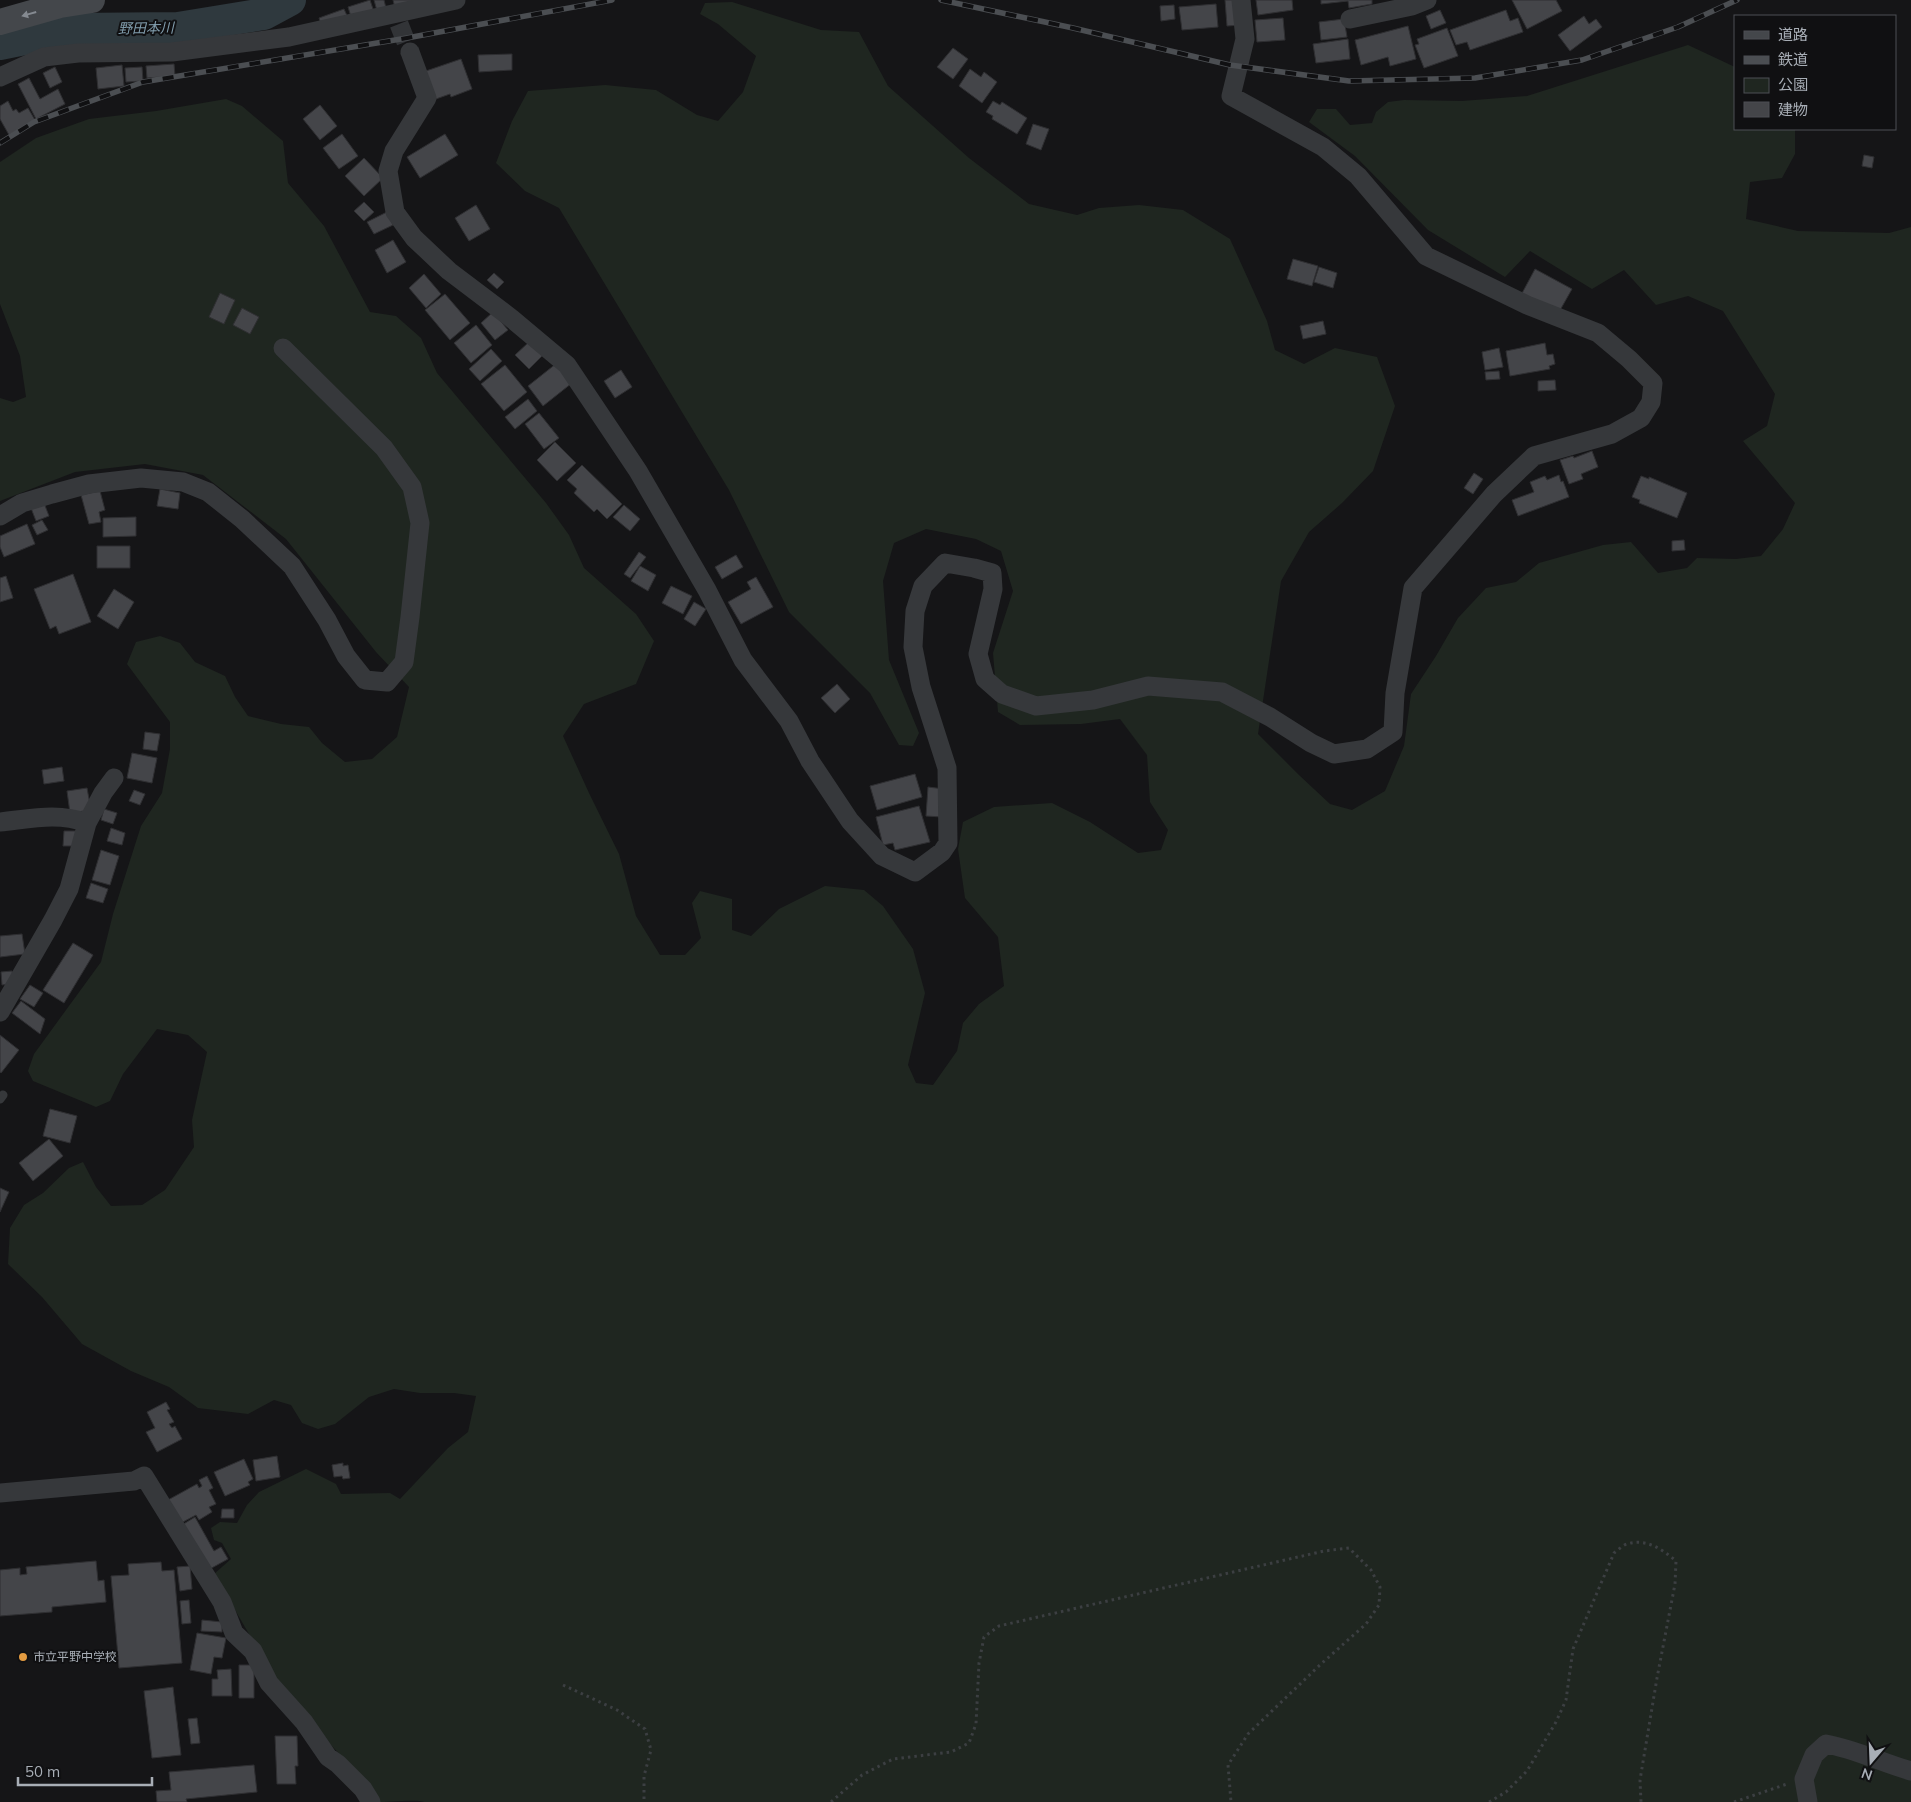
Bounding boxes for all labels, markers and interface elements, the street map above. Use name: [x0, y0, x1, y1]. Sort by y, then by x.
one-way arrow: [21, 11, 36, 19]
legend: [1734, 15, 1896, 130]
water label: 野田本川: [118, 18, 176, 37]
text: 道路: [1778, 25, 1808, 44]
text: 鉄道: [1778, 50, 1808, 69]
text: 公園: [1778, 75, 1808, 94]
text: 建物: [1778, 100, 1808, 119]
place label: 市立平野中学校: [33, 1649, 117, 1664]
marker: 市立平野中学校: [17, 1651, 29, 1663]
north arrow: [1846, 1737, 1896, 1787]
scale bar: [18, 1754, 151, 1786]
text: 50 m: [25, 1762, 60, 1781]
text: N: [1859, 1764, 1875, 1785]

